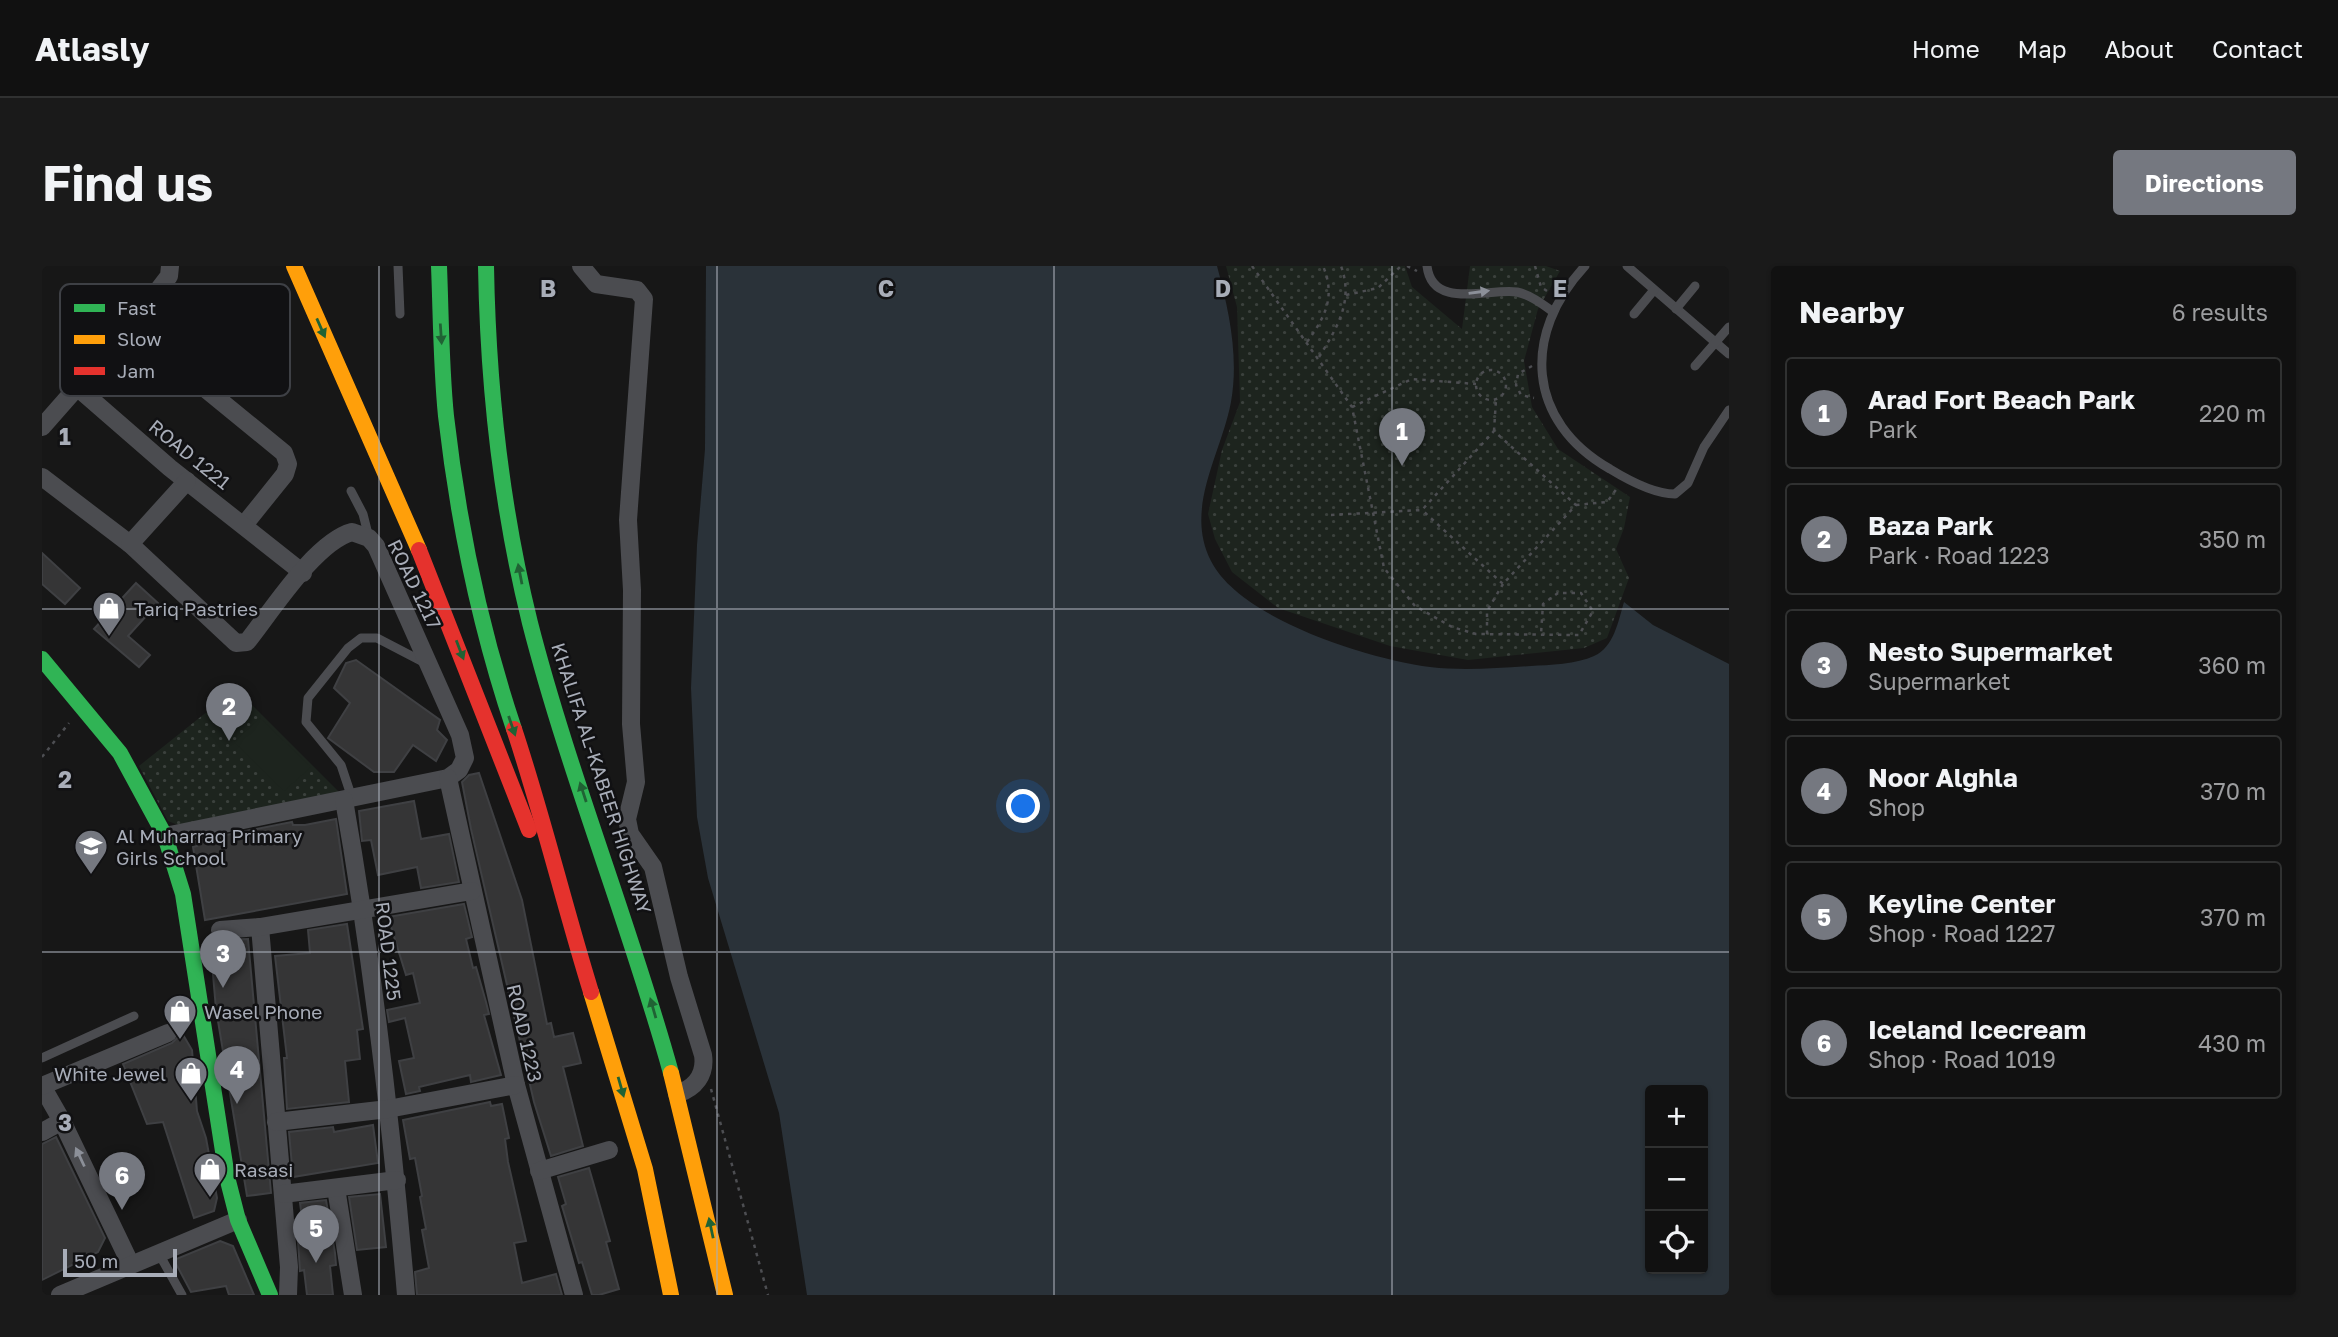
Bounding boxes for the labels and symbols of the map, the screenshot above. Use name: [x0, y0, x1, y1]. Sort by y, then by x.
text: B: [540, 274, 556, 302]
text: C: [878, 274, 894, 302]
text: D: [1215, 274, 1231, 302]
text: E: [1553, 274, 1567, 302]
legend: [60, 284, 290, 396]
one-way arrow: [1468, 287, 1490, 298]
text: Fast: [117, 296, 156, 319]
one-way arrow: [316, 318, 327, 339]
one-way arrow: [436, 323, 447, 345]
text: Slow: [117, 327, 162, 350]
text: Jam: [117, 359, 155, 382]
pin: 1: [1379, 408, 1425, 466]
street label: ROAD 1221: [145, 414, 235, 494]
text: 1: [59, 422, 71, 450]
street label: ROAD 1217: [383, 535, 447, 633]
one-way arrow: [514, 562, 525, 584]
shop icon: Tariq Pastries: [90, 589, 128, 638]
place label: Tariq Pastries: [134, 597, 258, 620]
one-way arrow: [454, 640, 465, 661]
street label: KHALIFA AL-KABEER HIGHWAY: [547, 640, 657, 916]
pin: 2: [206, 683, 252, 741]
one-way arrow: [507, 715, 518, 736]
text: 2: [58, 765, 72, 793]
one-way arrow: [577, 781, 588, 802]
your location: [1006, 789, 1040, 823]
place label: Al Muharraq Primary Girls School: [116, 824, 303, 869]
school or university icon: Al Muharraq Primary Girls School: [72, 827, 110, 876]
street label: ROAD 1225: [372, 900, 406, 1002]
pin: 3: [200, 930, 246, 988]
street label: ROAD 1223: [503, 982, 547, 1084]
shop icon: Wasel Phone: [161, 992, 199, 1041]
one-way arrow: [647, 998, 657, 1019]
place label: Wasel Phone: [204, 1000, 322, 1023]
pin: 4: [214, 1046, 260, 1104]
shop icon: White Jewel: [172, 1054, 210, 1103]
place label: White Jewel: [54, 1062, 166, 1085]
one-way arrow: [616, 1077, 626, 1098]
text: 3: [58, 1108, 72, 1136]
one-way arrow: [74, 1147, 86, 1167]
shop icon: Rasasi: [191, 1150, 229, 1199]
pin: 6: [99, 1152, 145, 1210]
place label: Rasasi: [234, 1158, 293, 1181]
pin: 5: [293, 1205, 339, 1263]
one-way arrow: [705, 1217, 716, 1239]
scale bar: [63, 1246, 177, 1278]

